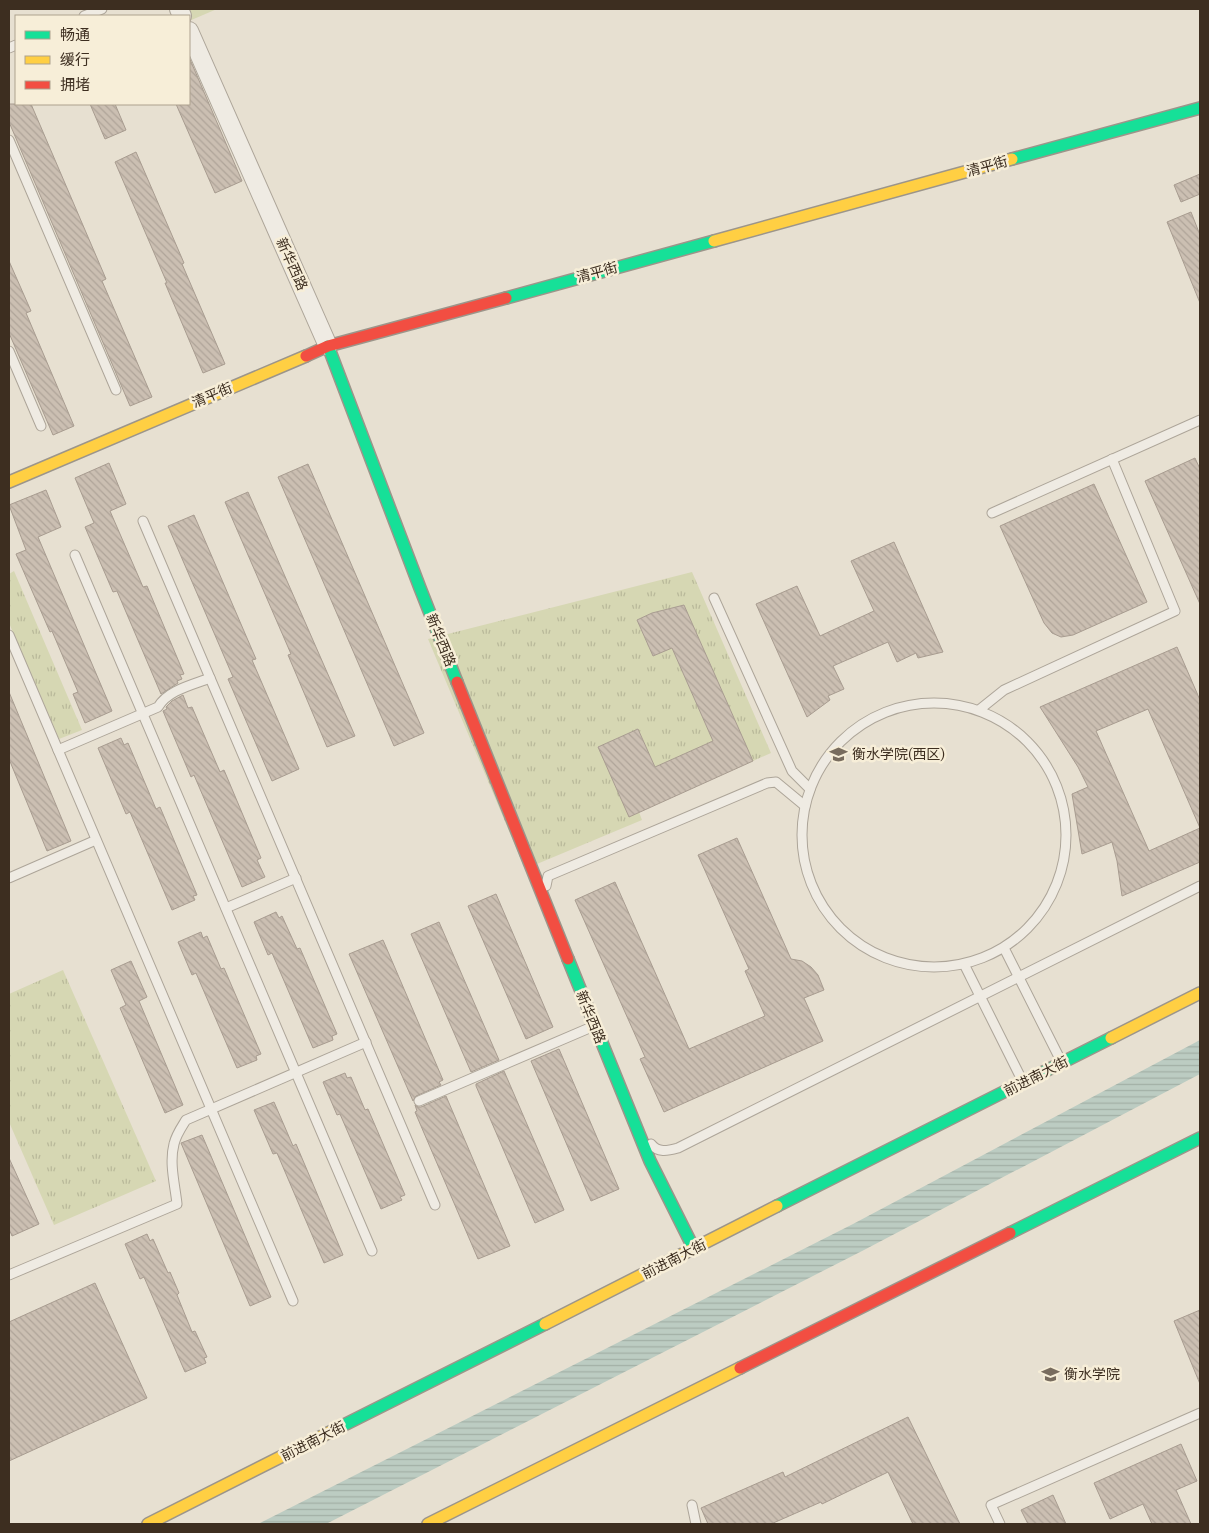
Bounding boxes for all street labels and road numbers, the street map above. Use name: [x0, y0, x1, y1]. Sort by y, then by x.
street label: 清平街: [964, 152, 1010, 180]
street label: 新华西路: [272, 235, 312, 293]
street label: 清平街: [574, 258, 620, 286]
street label: 清平街: [189, 379, 235, 411]
street label: 新华西路: [422, 611, 460, 669]
street label: 新华西路: [572, 988, 610, 1046]
street label: 前进南大街: [1001, 1052, 1071, 1100]
street label: 前进南大街: [639, 1235, 709, 1283]
street label: 前进南大街: [278, 1417, 348, 1465]

